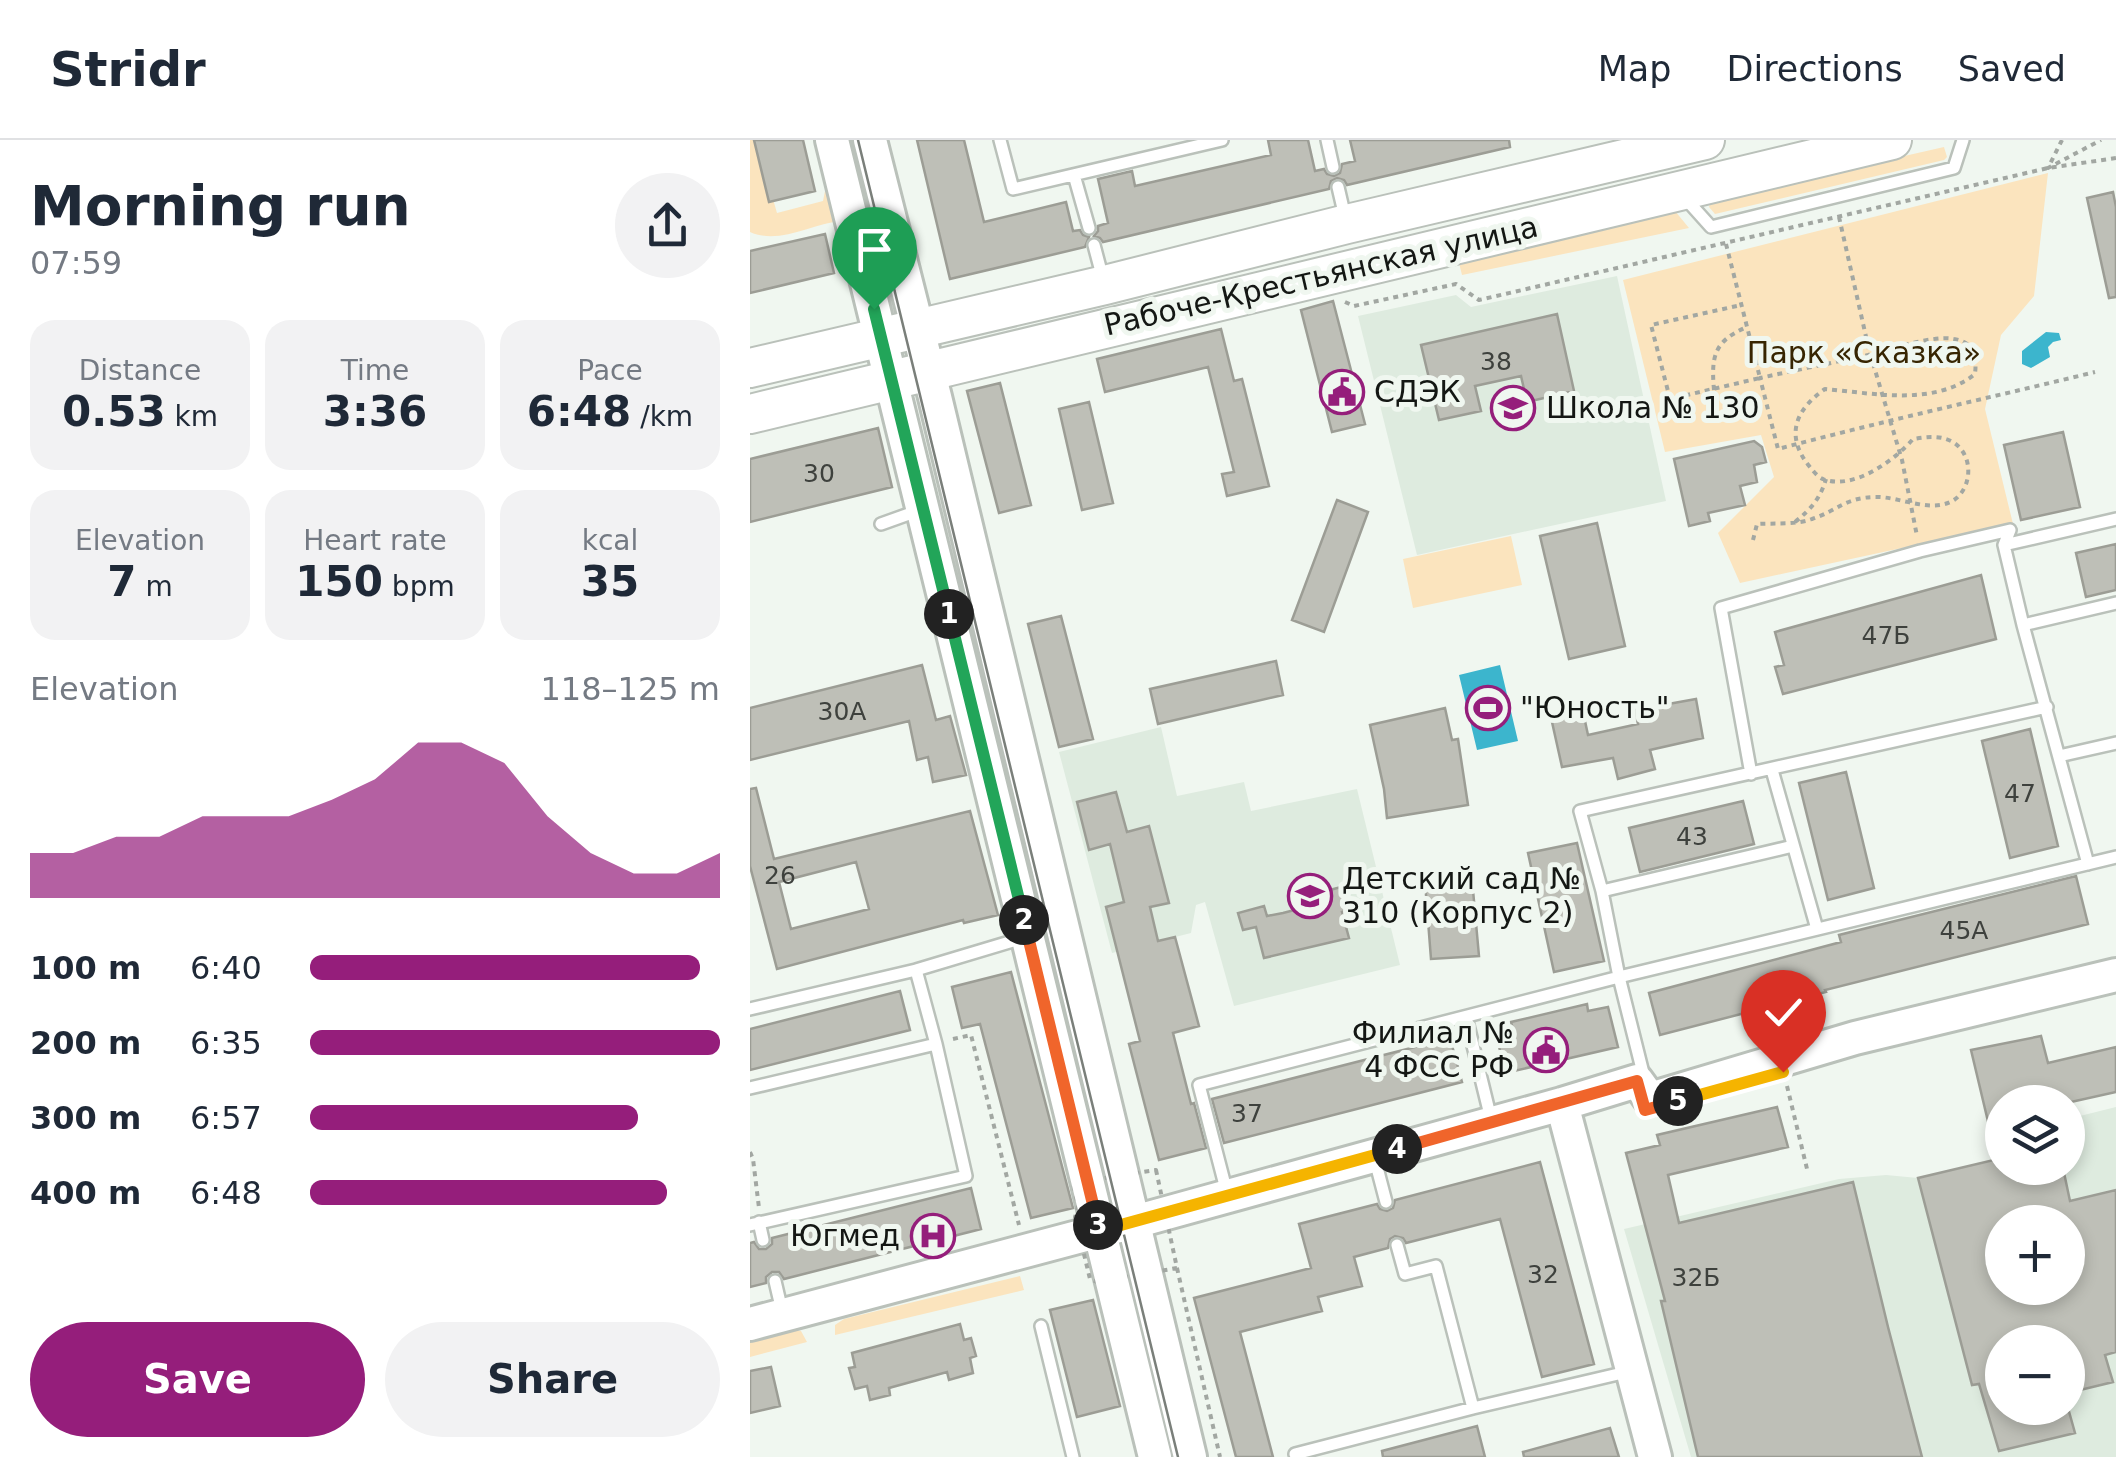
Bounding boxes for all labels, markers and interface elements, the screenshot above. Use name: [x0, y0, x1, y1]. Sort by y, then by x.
text: Stridr: [50, 41, 206, 97]
text: Map: [1598, 49, 1672, 89]
text: Directions: [1727, 49, 1903, 89]
text: Saved: [1958, 49, 2066, 89]
button: share: [615, 173, 720, 278]
text: Morning run: [30, 174, 411, 238]
pin: [832, 207, 917, 310]
street label: Рабоче-Крестьянская улица: [1101, 208, 1541, 343]
icon: arrive: [847, 222, 902, 277]
text: 07:59: [30, 244, 122, 282]
park label: Парк «Сказка»: [1747, 335, 1981, 370]
house number: 38: [1480, 347, 1512, 376]
text: Distance: [79, 354, 201, 387]
text: Time: [341, 354, 409, 387]
text: Pace: [577, 354, 643, 387]
public building icon: СДЭК: [1319, 369, 1365, 415]
place label: СДЭК: [1374, 374, 1461, 409]
school or university icon: Школа № 130: [1490, 385, 1536, 431]
text: 0.53: [62, 387, 166, 436]
text: 3:36: [323, 387, 427, 436]
text: 6:48: [527, 387, 631, 436]
place label: Школа № 130: [1546, 390, 1760, 425]
text: km: [166, 400, 218, 433]
text: /km: [631, 400, 693, 433]
house number: 30: [803, 459, 835, 488]
text: Elevation: [75, 524, 205, 557]
text: Heart rate: [303, 524, 447, 557]
text: kcal: [582, 524, 638, 557]
text: 7: [107, 557, 137, 606]
text: 150: [295, 557, 383, 606]
text: 35: [581, 557, 639, 606]
text: m: [137, 570, 173, 603]
text: bpm: [383, 570, 455, 603]
pin: 1: [924, 589, 974, 639]
text: 1: [939, 597, 959, 630]
house number: 47Б: [1862, 621, 1910, 650]
text: Elevation: [30, 670, 179, 708]
text: 118–125 m: [541, 670, 720, 708]
sports icon: "Юность": [1465, 685, 1511, 731]
place label: "Юность": [1520, 690, 1670, 725]
house number: 30А: [818, 697, 866, 726]
house number: 47: [2004, 779, 2036, 808]
house number: 43: [1676, 822, 1708, 851]
house number: 26: [764, 861, 796, 890]
place label: Детский сад № 310 (Корпус 2): [1342, 861, 1581, 930]
school or university icon: Детский сад № 310 (Корпус 2): [1287, 873, 1333, 919]
pin: 2: [999, 895, 1049, 945]
text: 2: [1014, 903, 1034, 936]
house number: 45А: [1940, 916, 1988, 945]
text: 100 m: [30, 949, 141, 987]
text: 6:40: [190, 949, 262, 987]
pin: [1741, 970, 1826, 1073]
icon: check: [1756, 985, 1811, 1040]
place label: Филиал № 4 ФСС РФ: [1352, 1015, 1514, 1084]
text: 200 m: [30, 1024, 141, 1062]
text: 6:35: [190, 1024, 262, 1062]
public building icon: Филиал № 4 ФСС РФ: [1523, 1027, 1569, 1073]
pin: 5: [1653, 1076, 1703, 1126]
text: 5: [1668, 1084, 1688, 1117]
map controls: [1985, 1085, 2085, 1425]
button: layers: [1985, 1085, 2085, 1185]
text: 300 m: [30, 1099, 141, 1137]
text: 6:57: [190, 1099, 262, 1137]
house number: 37: [1231, 1099, 1263, 1128]
pin: 4: [1372, 1124, 1422, 1174]
text: 4: [1387, 1132, 1407, 1165]
text: 400 m: [30, 1174, 141, 1212]
text: 6:48: [190, 1174, 262, 1212]
pin: 3: [1073, 1200, 1123, 1250]
button: +: [1985, 1205, 2085, 1305]
text: 3: [1088, 1208, 1108, 1241]
hospital icon: Югмед: [910, 1213, 956, 1259]
place label: Югмед: [790, 1218, 900, 1253]
house number: 32: [1527, 1260, 1559, 1289]
house number: 32Б: [1672, 1263, 1720, 1292]
button: Save: [30, 1322, 365, 1437]
button: Share: [385, 1322, 720, 1437]
button: −: [1985, 1325, 2085, 1425]

